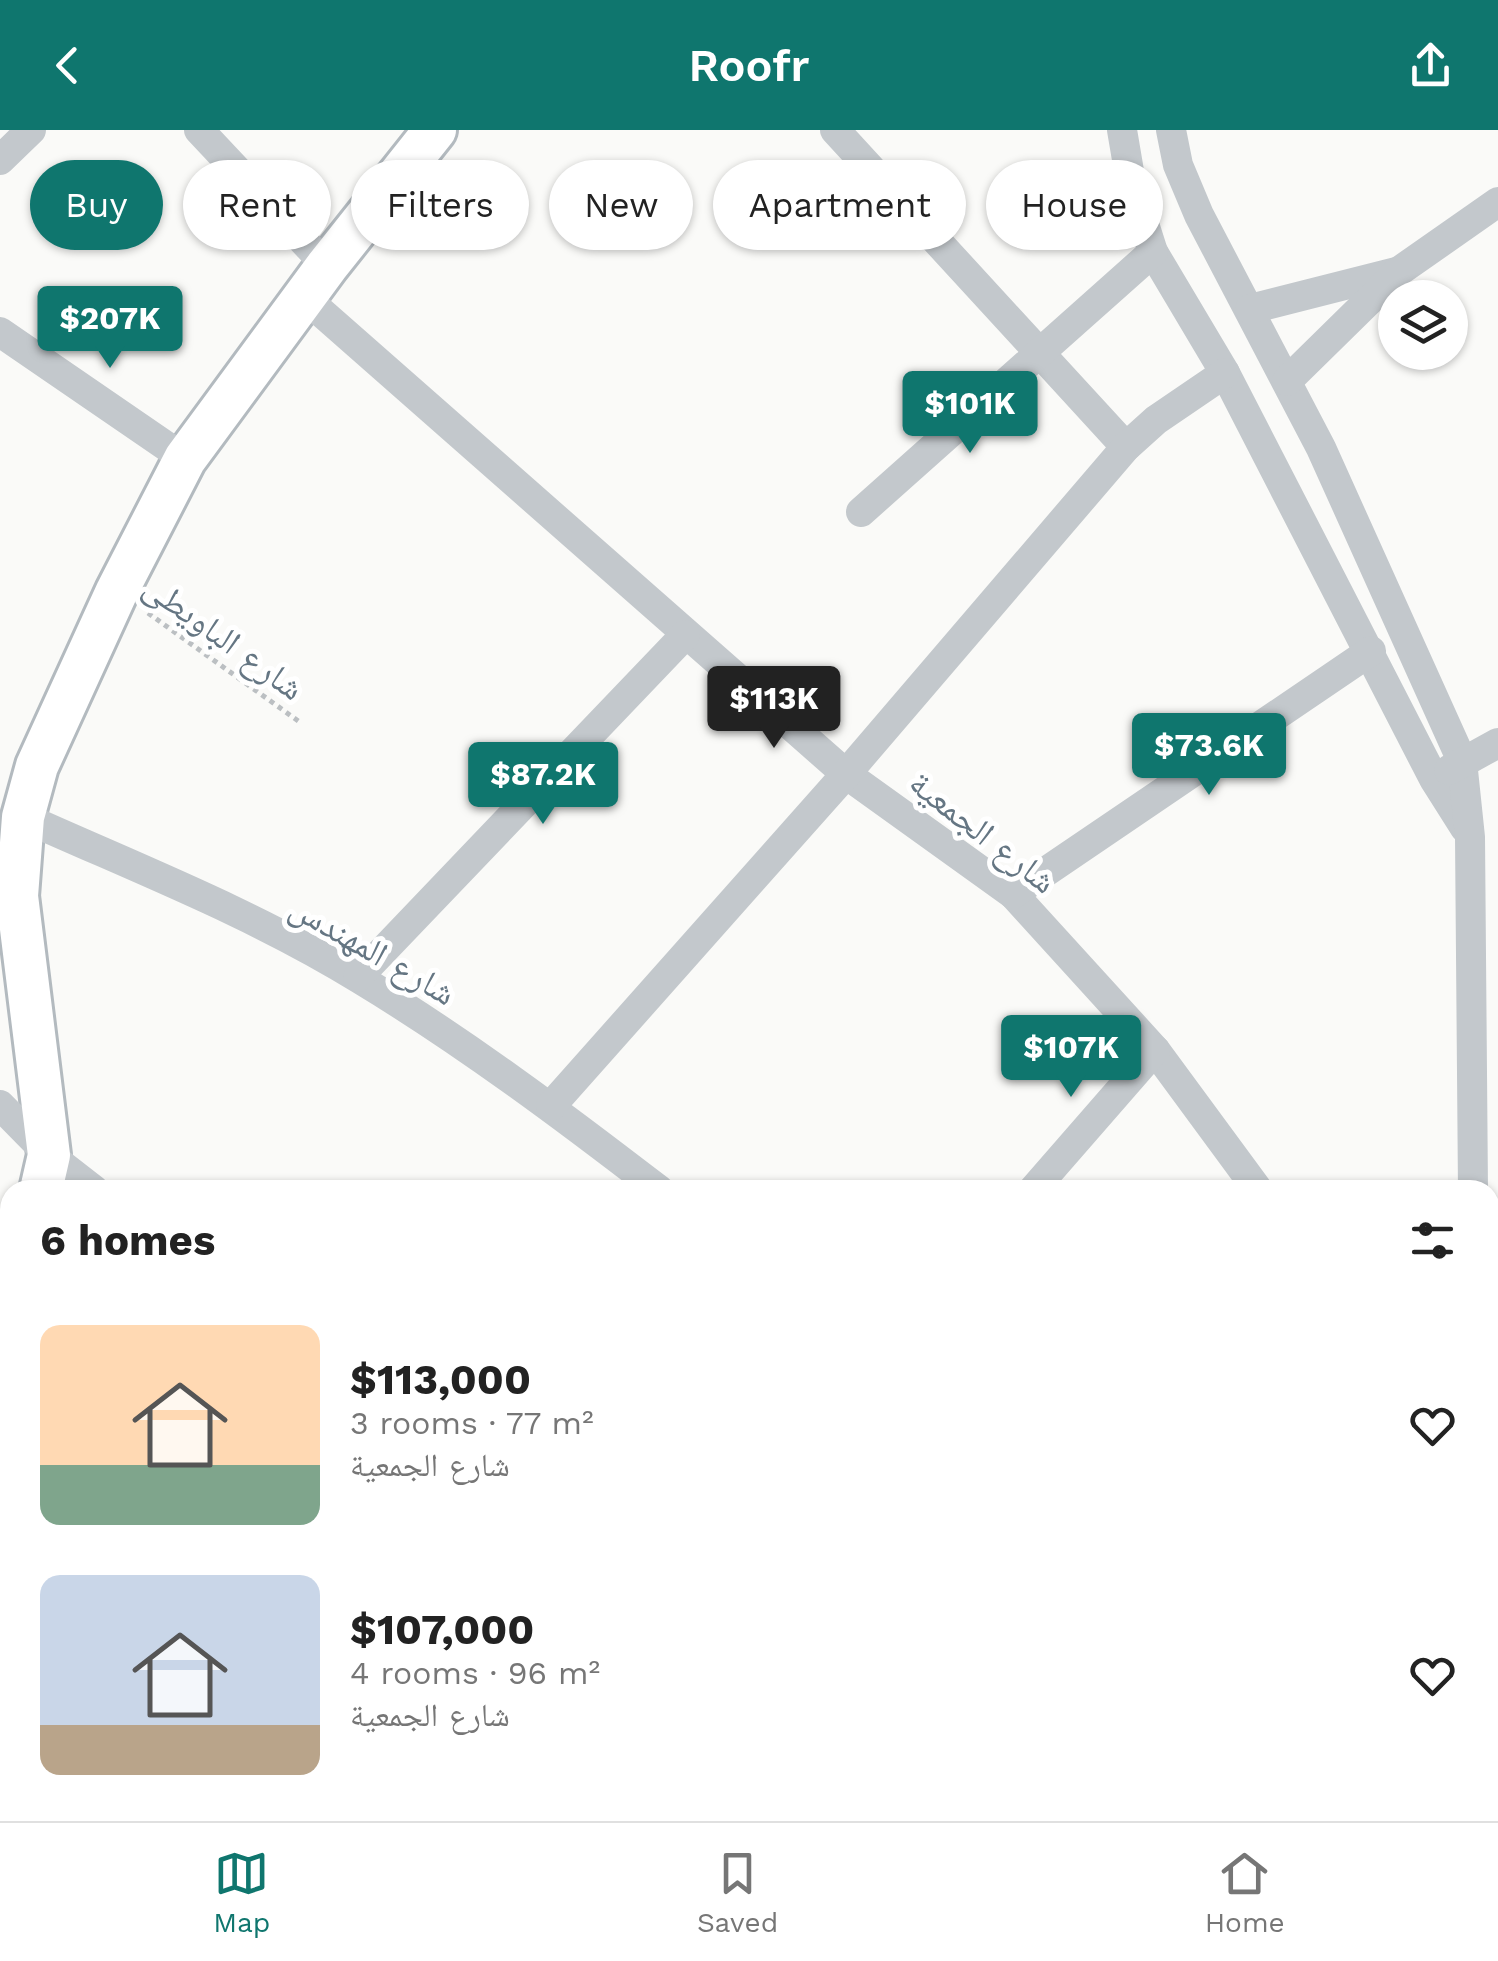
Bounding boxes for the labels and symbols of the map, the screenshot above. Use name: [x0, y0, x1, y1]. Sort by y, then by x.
pin: $207K: [40, 286, 180, 371]
pin: $101K: [900, 371, 1040, 456]
street label: شارع الباويطى: [135, 565, 312, 710]
pin: $113K: [704, 666, 844, 751]
pin: $73.6K: [1128, 713, 1290, 798]
pin: $87.2K: [462, 742, 624, 827]
street label: شارع الجمعية: [901, 762, 1065, 903]
street label: شارع المهندس: [282, 886, 463, 1015]
pin: $107K: [1001, 1015, 1141, 1100]

